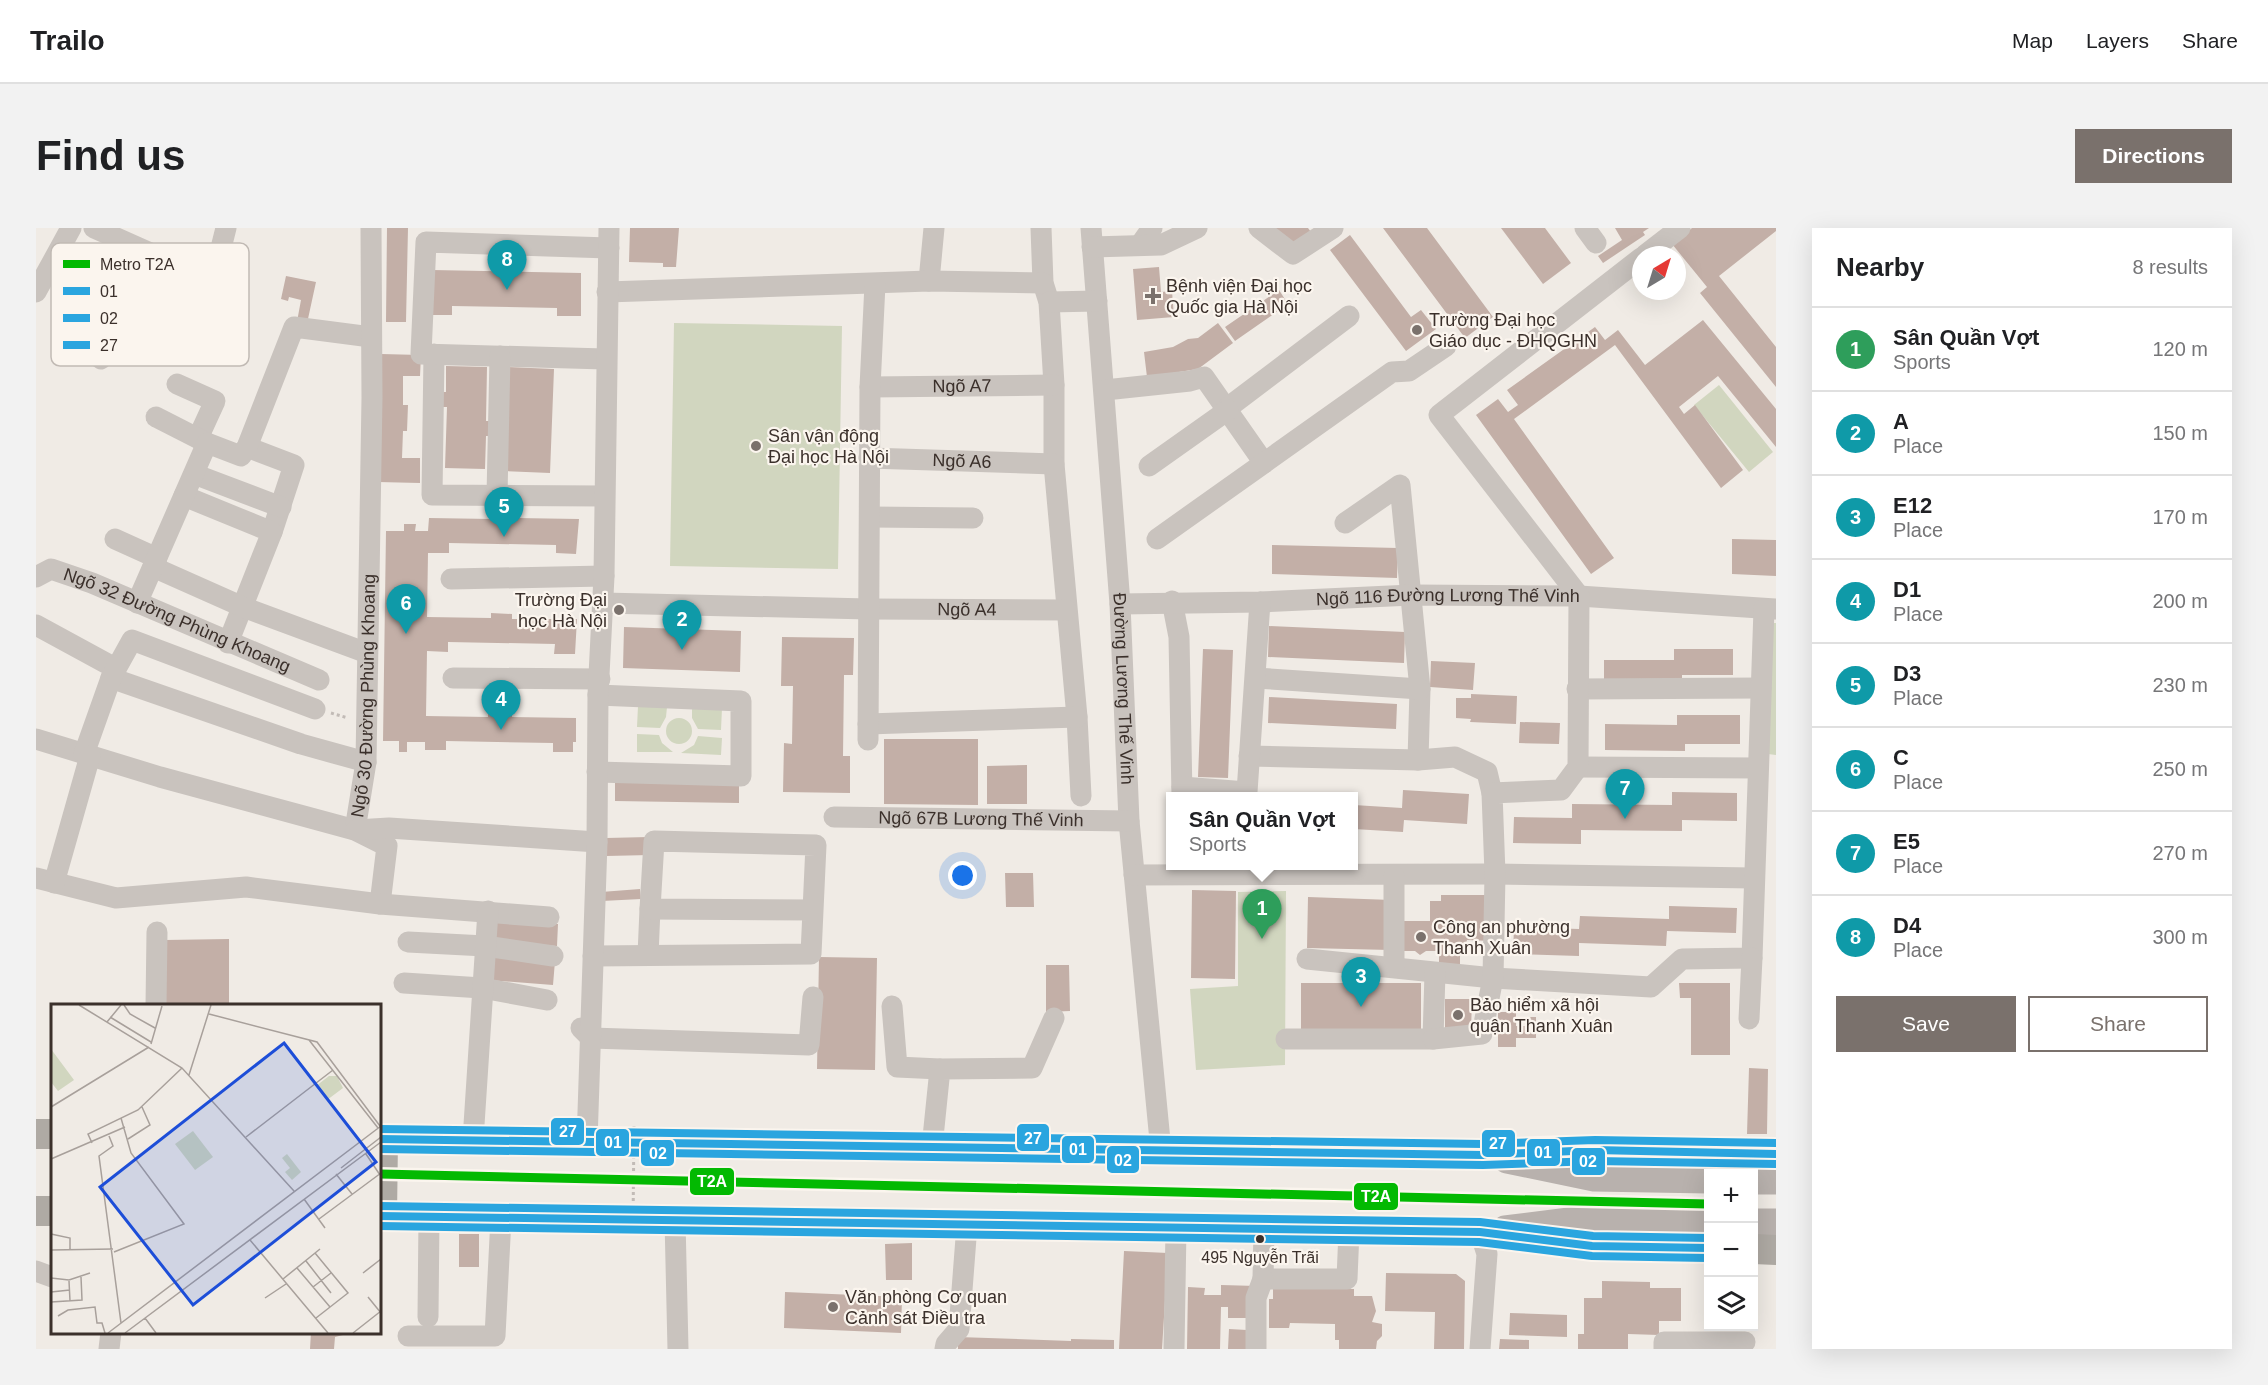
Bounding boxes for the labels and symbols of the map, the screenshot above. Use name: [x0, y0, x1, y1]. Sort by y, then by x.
pin: 8: [488, 241, 526, 290]
legend: [51, 243, 249, 366]
north arrow: [1632, 246, 1686, 300]
text: Metro T2A: [100, 256, 175, 273]
place label: Bệnh viện Đại học Quốc gia Hà Nội: [1166, 276, 1312, 317]
text: 01: [100, 283, 118, 300]
marker: Bệnh viện Đại học Quốc gia Hà Nội: [1144, 287, 1162, 305]
text: 02: [100, 310, 118, 327]
place label: Trường Đại học Giáo dục - ĐHQGHN: [1429, 310, 1597, 351]
marker: Trường Đại học Giáo dục - ĐHQGHN: [1410, 323, 1424, 337]
text: 27: [100, 337, 118, 354]
street label: Ngõ A7: [932, 376, 992, 396]
place label: Sân vận động Đại học Hà Nội: [768, 426, 889, 467]
marker: Sân vận động Đại học Hà Nội: [749, 439, 763, 453]
street label: Ngõ A6: [932, 450, 992, 472]
pin: 5: [484, 488, 524, 537]
street label: Ngõ 32 Đường Phùng Khoang: [61, 564, 293, 677]
street label: Ngõ 30 Đường Phùng Khoang: [347, 574, 379, 819]
pin: 6: [386, 584, 425, 634]
street label: Ngõ 116 Đường Lương Thế Vinh: [1315, 585, 1580, 609]
place label: Trường Đại học Hà Nội: [515, 590, 607, 631]
street label: Đường Lương Thế Vinh: [1109, 592, 1137, 785]
street label: Ngõ A4: [937, 599, 997, 620]
pin: 2: [662, 600, 702, 650]
marker: Trường Đại học Hà Nội: [612, 603, 626, 617]
pin: 4: [482, 680, 520, 730]
pin: 7: [1606, 770, 1644, 819]
street label: Ngõ 67B Lương Thế Vinh: [878, 808, 1084, 830]
your location: [948, 861, 977, 890]
pin: 1: [1242, 890, 1282, 939]
place label: Công an phường Thanh Xuân: [1433, 917, 1570, 958]
marker: Công an phường Thanh Xuân: [1414, 930, 1428, 944]
pin: 3: [1342, 958, 1380, 1007]
place label: Bảo hiểm xã hội quận Thanh Xuân: [1470, 995, 1613, 1036]
inset map: [51, 1004, 381, 1334]
marker: Bảo hiểm xã hội quận Thanh Xuân: [1451, 1008, 1465, 1022]
line badge: 27: [550, 1117, 585, 1146]
text: 27: [559, 1123, 577, 1140]
line badge: 27: [1016, 1123, 1050, 1152]
line badge: 01: [595, 1128, 630, 1157]
line badge: 27: [1481, 1129, 1516, 1158]
text: 27: [1024, 1130, 1042, 1147]
text: 01: [604, 1134, 622, 1151]
line badge: 01: [1061, 1135, 1095, 1164]
text: 27: [1489, 1135, 1507, 1152]
line badge: 01: [1526, 1138, 1561, 1167]
line badge: 02: [640, 1139, 675, 1167]
text: 01: [1069, 1141, 1087, 1158]
text: 01: [1534, 1144, 1552, 1161]
text: 02: [649, 1145, 667, 1162]
line badge: 02: [1106, 1145, 1140, 1174]
line badge: 02: [1571, 1147, 1606, 1176]
text: 02: [1114, 1152, 1132, 1169]
text: 02: [1579, 1153, 1597, 1170]
line badge: T2A: [689, 1167, 735, 1196]
text: T2A: [697, 1173, 728, 1190]
line badge: T2A: [1353, 1182, 1399, 1211]
text: T2A: [1361, 1188, 1392, 1205]
marker: 495 Nguyễn Trãi: [1254, 1233, 1266, 1245]
place label: 495 Nguyễn Trãi: [1201, 1248, 1319, 1266]
place label: Văn phòng Cơ quan Cảnh sát Điều tra: [845, 1287, 1007, 1328]
marker: Văn phòng Cơ quan Cảnh sát Điều tra: [826, 1300, 840, 1314]

